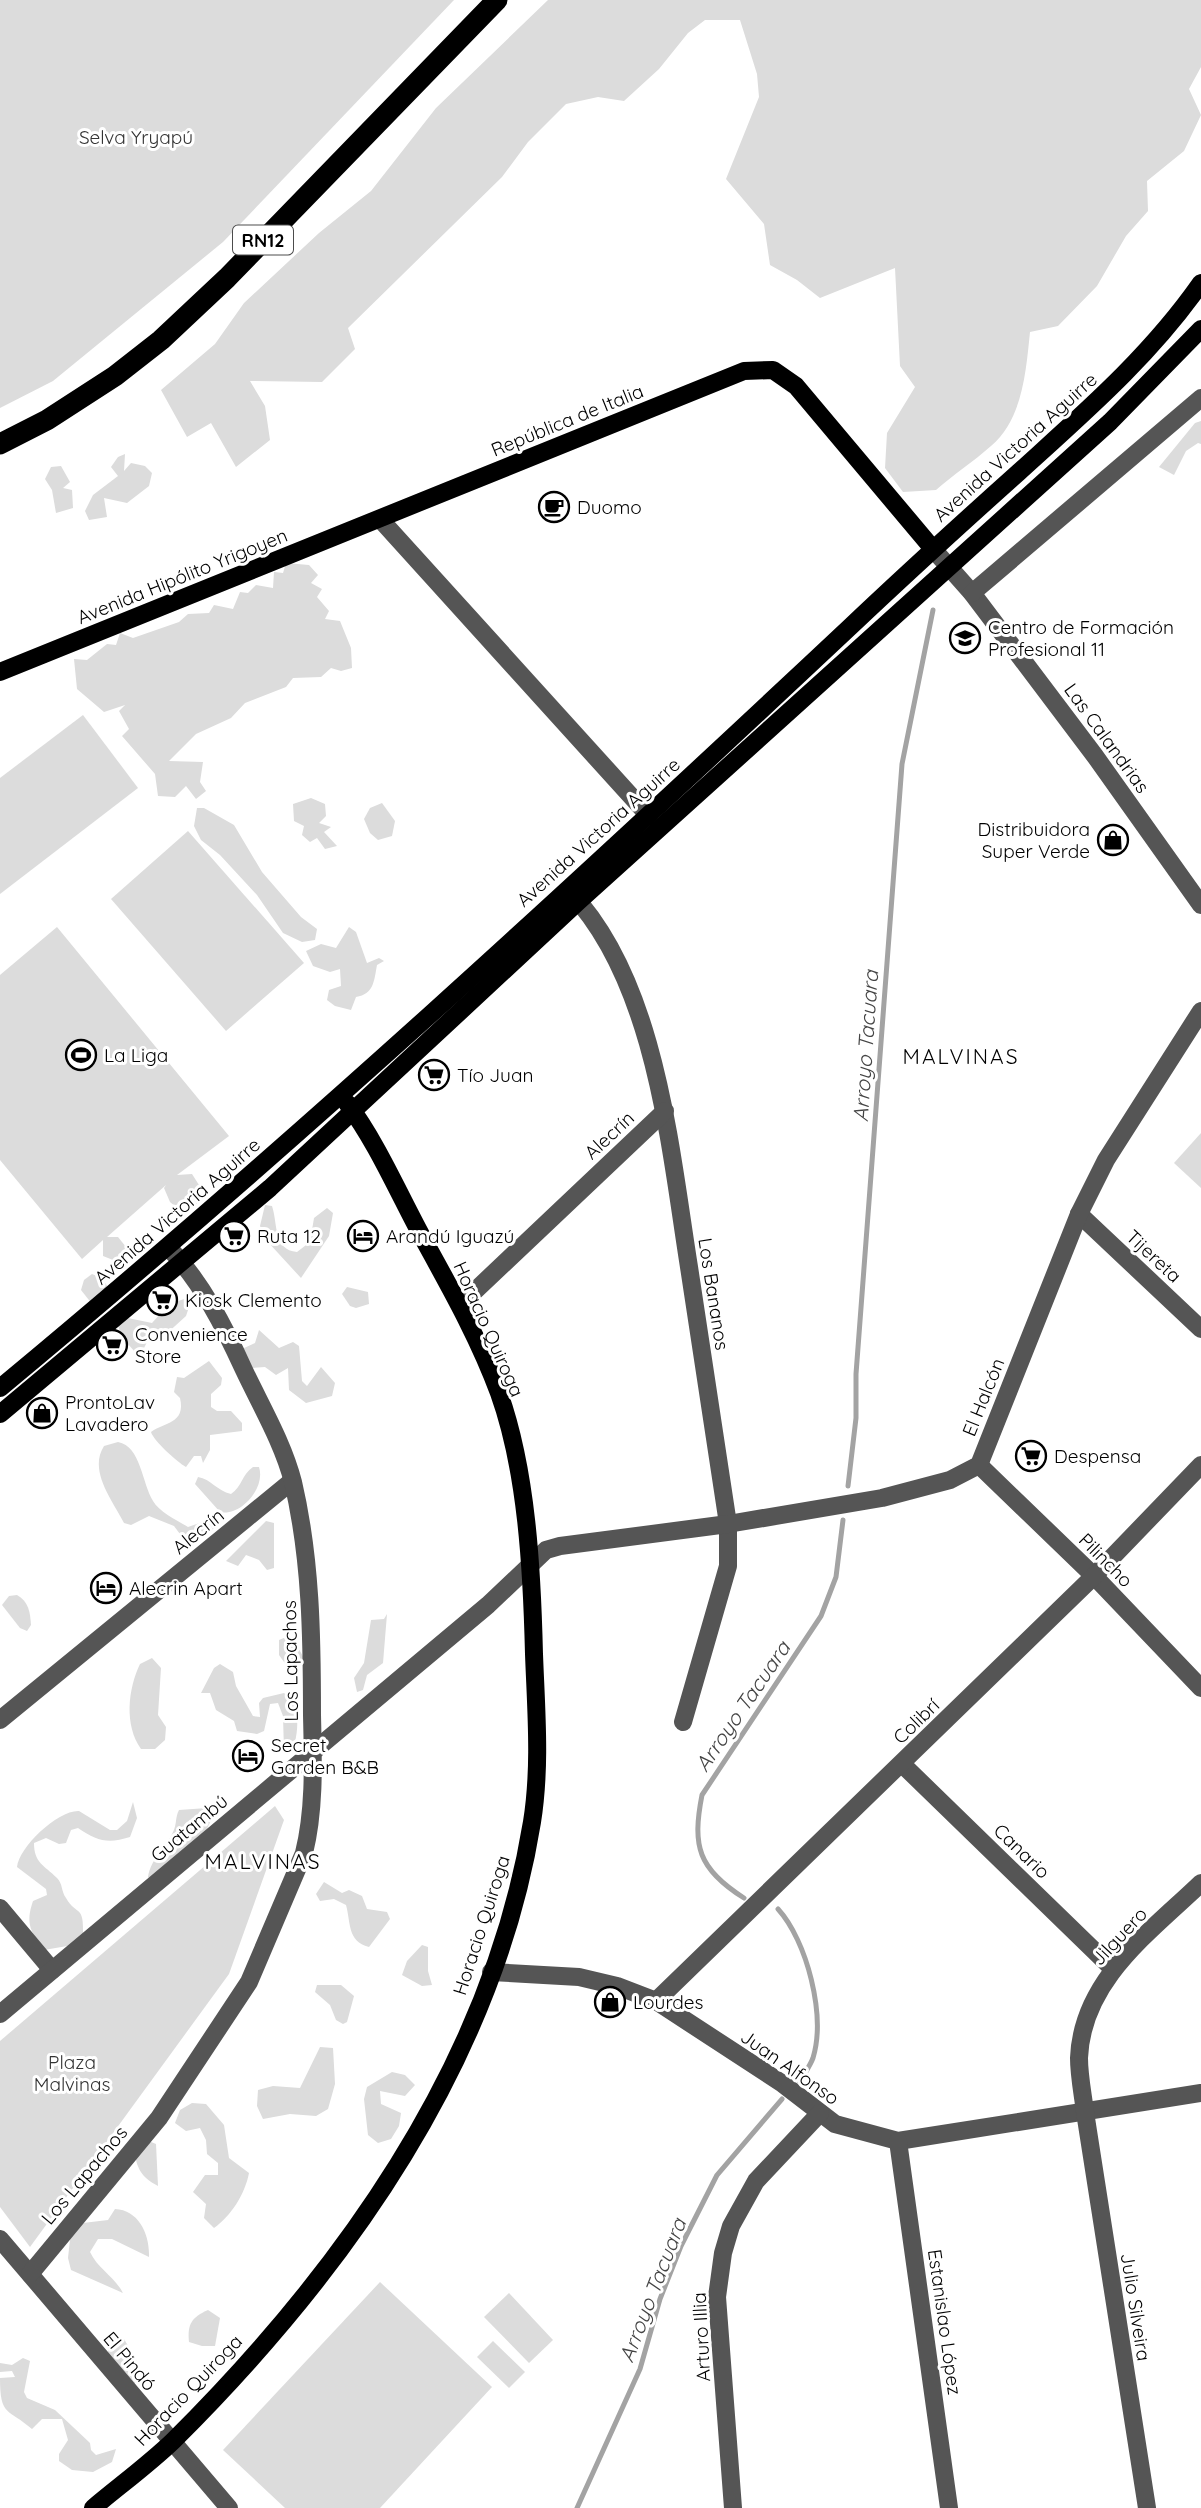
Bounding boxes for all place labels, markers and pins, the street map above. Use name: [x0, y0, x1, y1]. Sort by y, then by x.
cafe icon: Duomo: [537, 490, 571, 524]
place label: Duomo: [577, 495, 642, 519]
place label: Centro de Formación Profesional 11: [988, 615, 1174, 661]
school or university icon: Centro de Formación Profesional 11: [948, 621, 982, 655]
place label: Distribuidora Super Verde: [978, 817, 1090, 863]
shop icon: Distribuidora Super Verde: [1096, 823, 1130, 857]
sports icon: La Liga: [64, 1038, 98, 1072]
place label: La Liga: [104, 1043, 168, 1067]
supermarket icon: Tío Juan: [417, 1058, 451, 1092]
place label: Tío Juan: [457, 1063, 533, 1087]
supermarket icon: Ruta 12: [217, 1219, 251, 1253]
hotel icon: Arandú Iguazú: [346, 1219, 380, 1253]
place label: Ruta 12: [257, 1224, 321, 1248]
place label: Arandú Iguazú: [386, 1224, 514, 1248]
supermarket icon: Kiosk Clemento: [145, 1283, 179, 1317]
place label: Kiosk Clemento: [185, 1288, 322, 1312]
place label: Convenience Store: [135, 1322, 248, 1368]
supermarket icon: Convenience Store: [95, 1328, 129, 1362]
place label: ProntoLav Lavadero: [65, 1390, 155, 1436]
shop icon: ProntoLav Lavadero: [25, 1396, 59, 1430]
supermarket icon: Despensa: [1014, 1439, 1048, 1473]
place label: Despensa: [1054, 1444, 1141, 1468]
hotel icon: Alecrin Apart: [89, 1571, 123, 1605]
place label: Alecrin Apart: [129, 1576, 243, 1600]
place label: Secret Garden B&B: [271, 1733, 379, 1779]
hotel icon: Secret Garden B&B: [231, 1739, 265, 1773]
shop icon: Lourdes: [593, 1985, 627, 2019]
place label: Lourdes: [633, 1990, 704, 2014]

